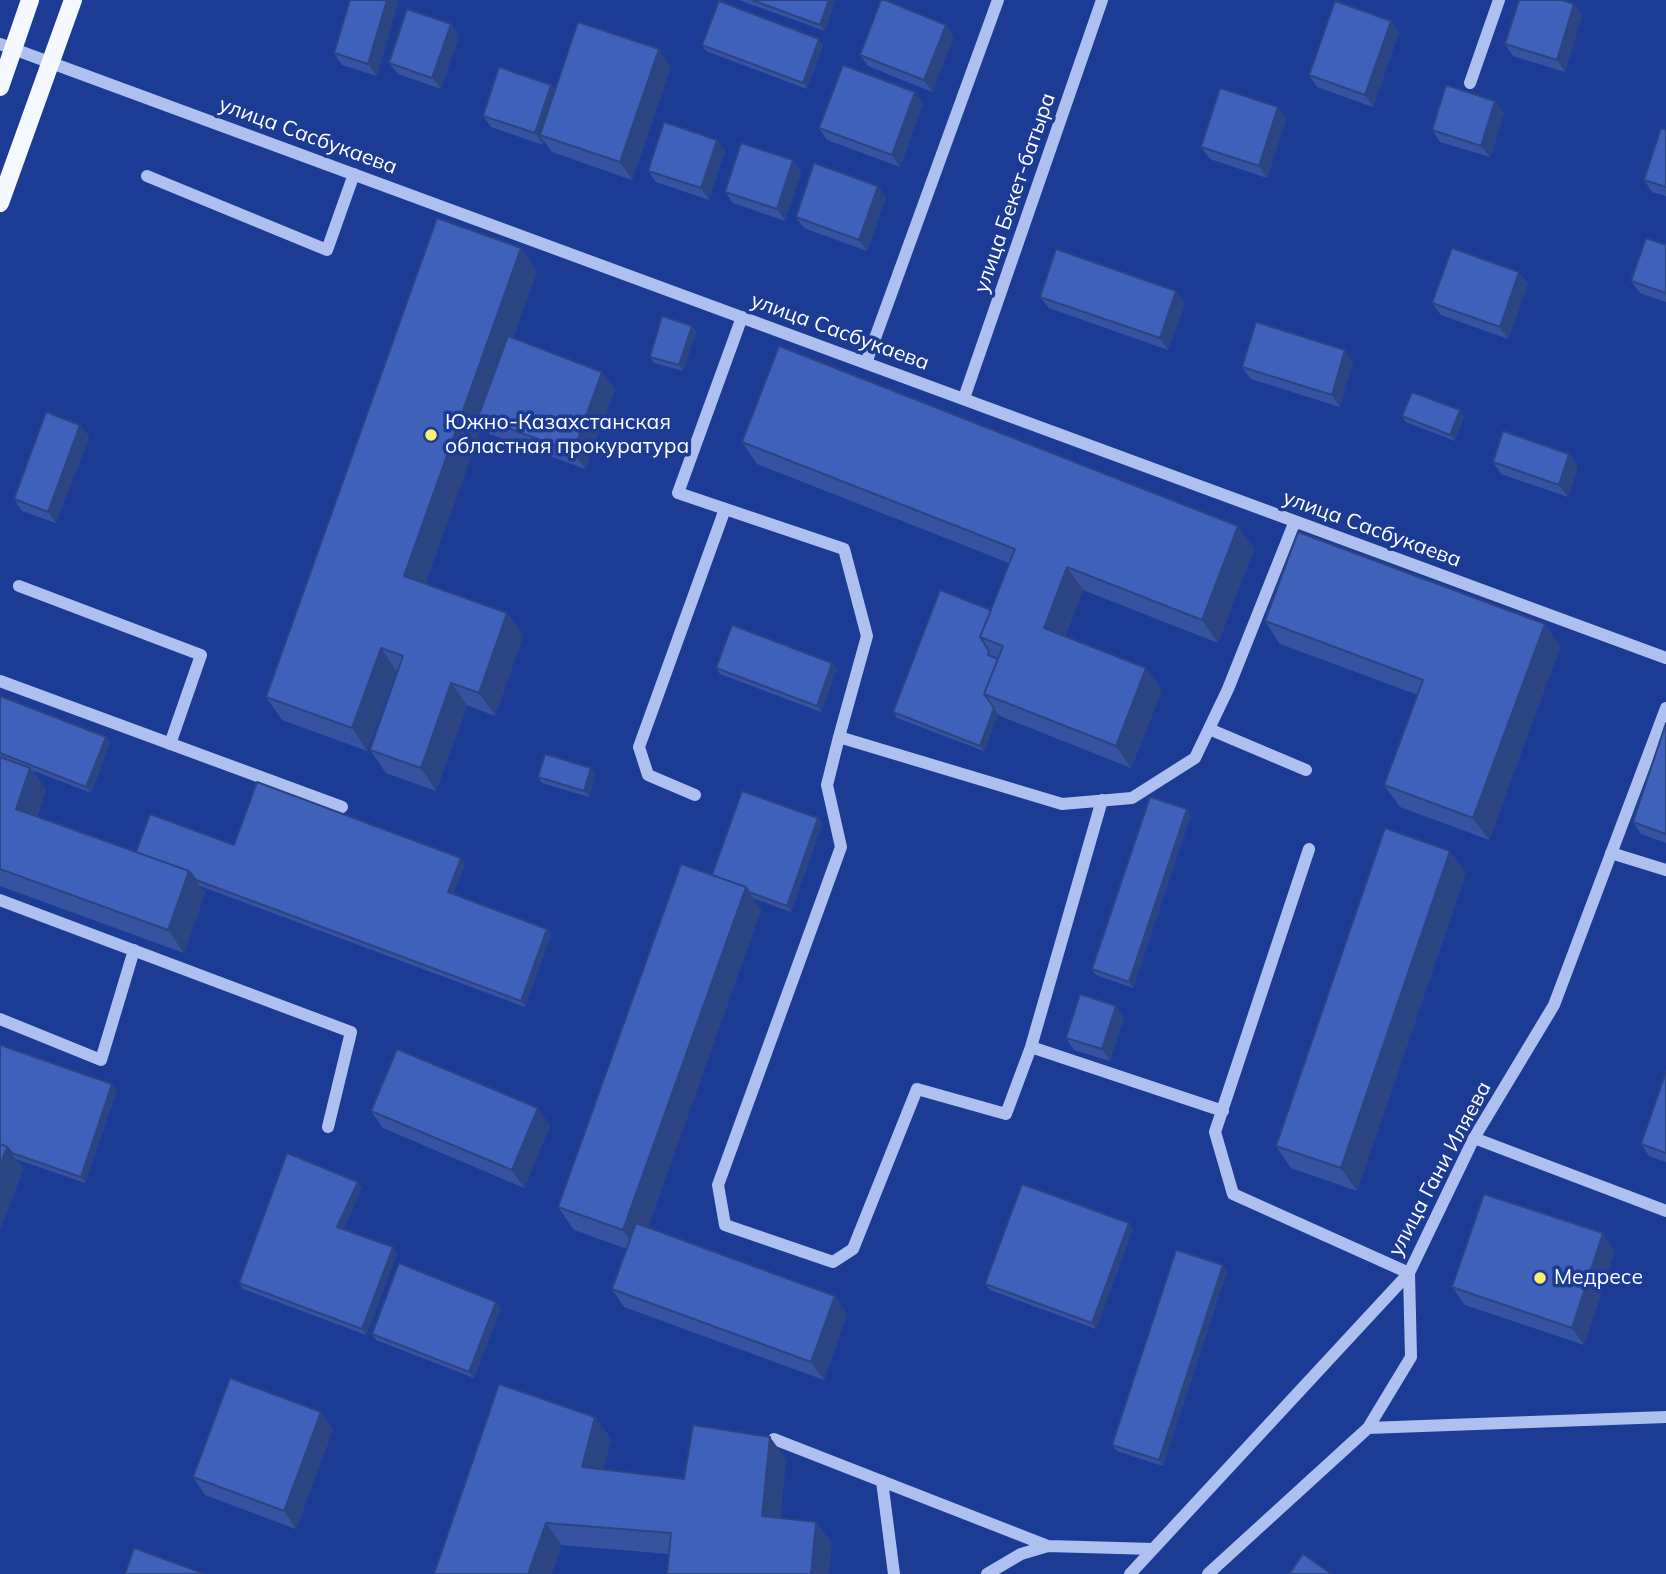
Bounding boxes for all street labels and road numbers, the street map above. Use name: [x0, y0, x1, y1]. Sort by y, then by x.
street label: улица Бекет-батыра: [969, 90, 1061, 296]
street label: улица Сасбукаева: [215, 92, 401, 180]
street label: улица Сасбукаева: [747, 288, 933, 376]
street label: улица Сасбукаева: [1279, 485, 1465, 573]
street label: улица Гани Иляева: [1383, 1077, 1497, 1261]

